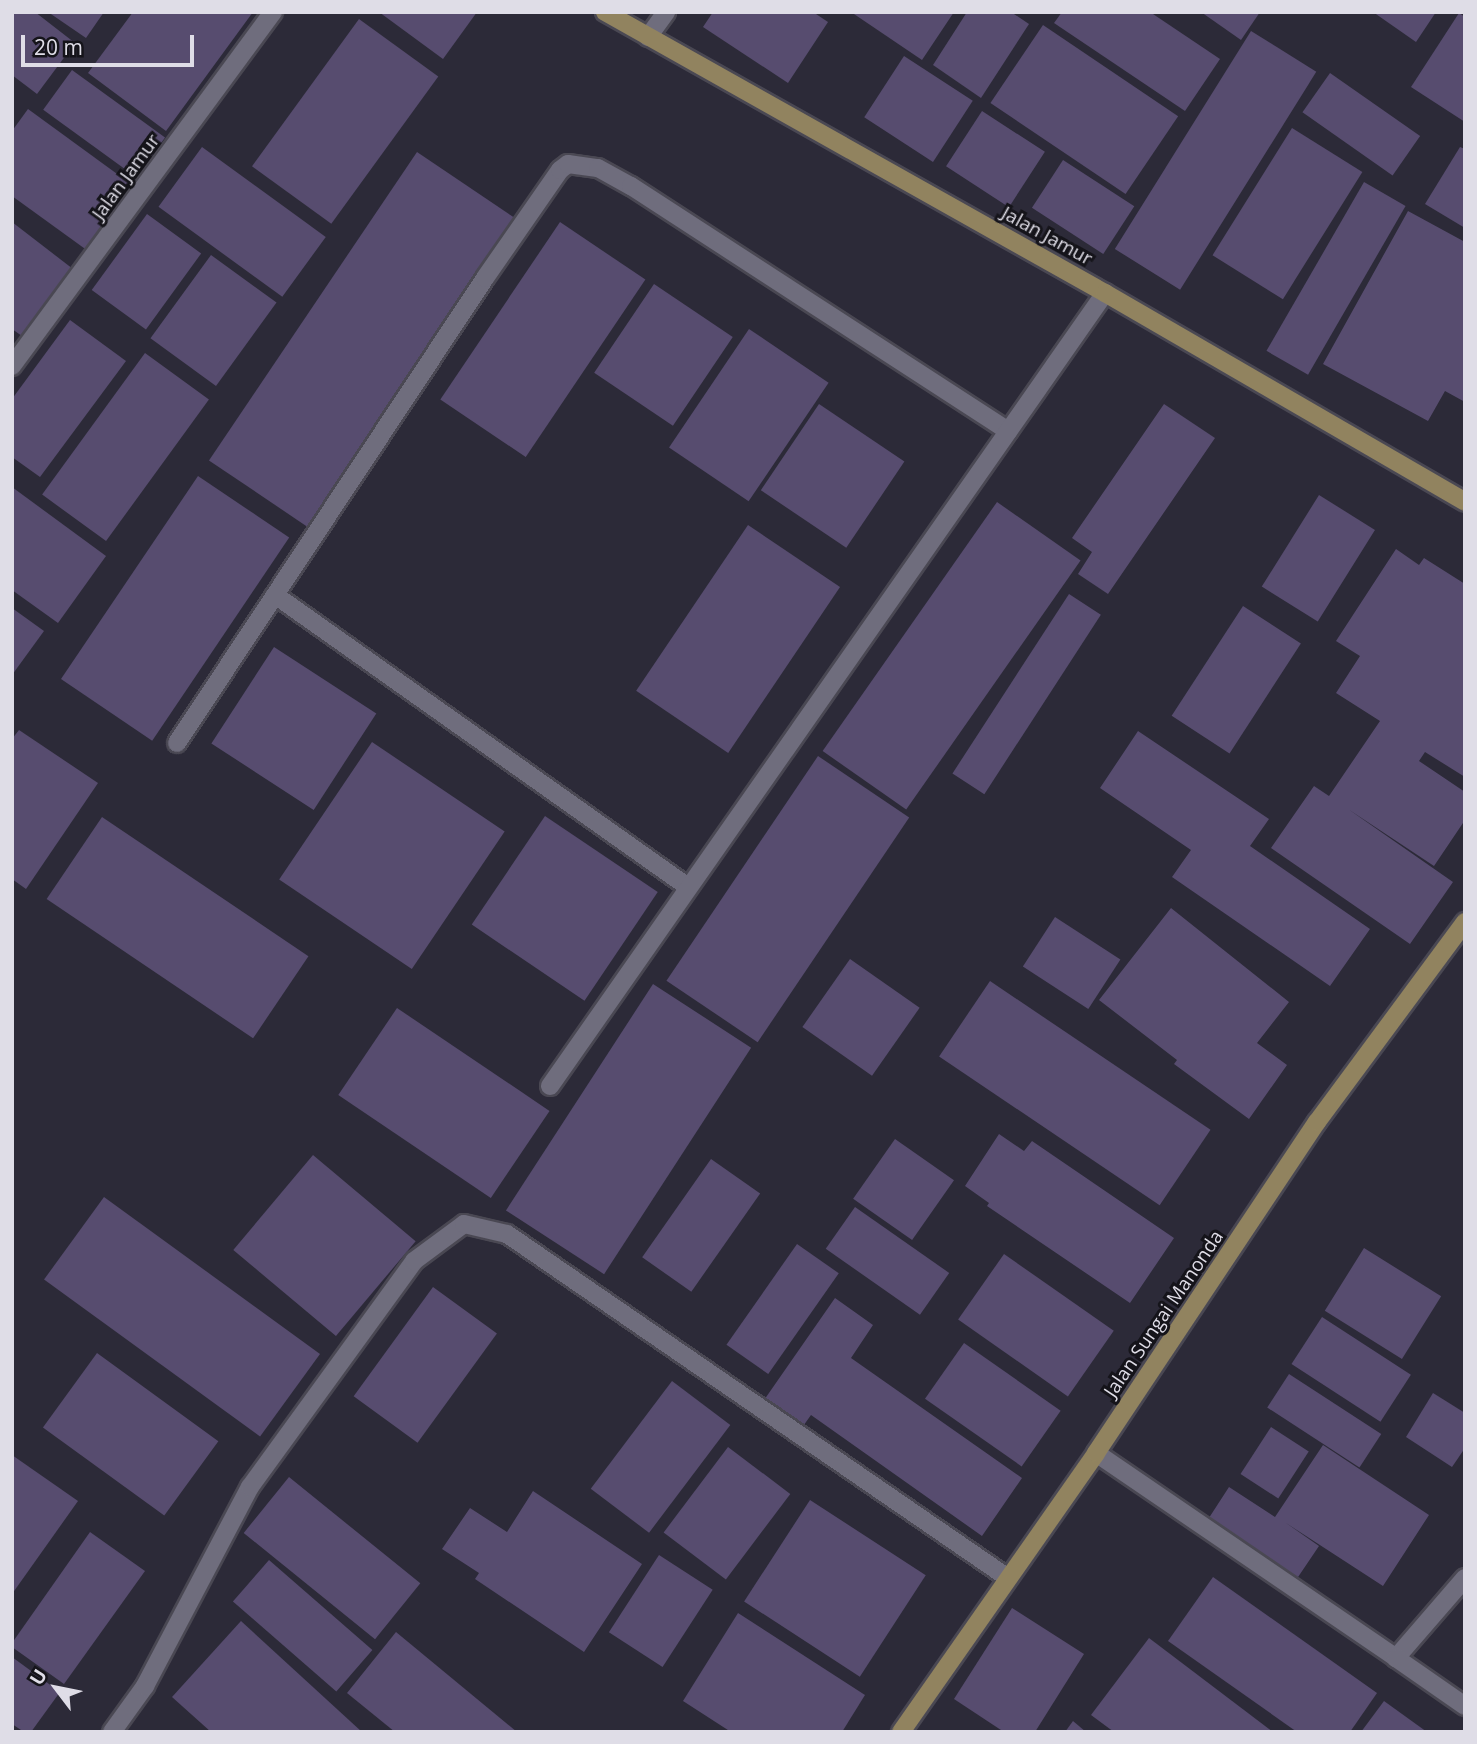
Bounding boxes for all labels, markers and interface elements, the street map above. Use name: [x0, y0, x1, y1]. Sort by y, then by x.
scale bar: [24, 21, 198, 65]
text: 20 m: [34, 33, 83, 61]
street label: Jalan Jamur: [87, 130, 165, 224]
street label: Jalan Jamur: [998, 202, 1096, 270]
street label: Jalan Sungai Manonda: [1100, 1226, 1228, 1402]
north arrow: [21, 1653, 91, 1723]
text: U: [23, 1664, 53, 1690]

